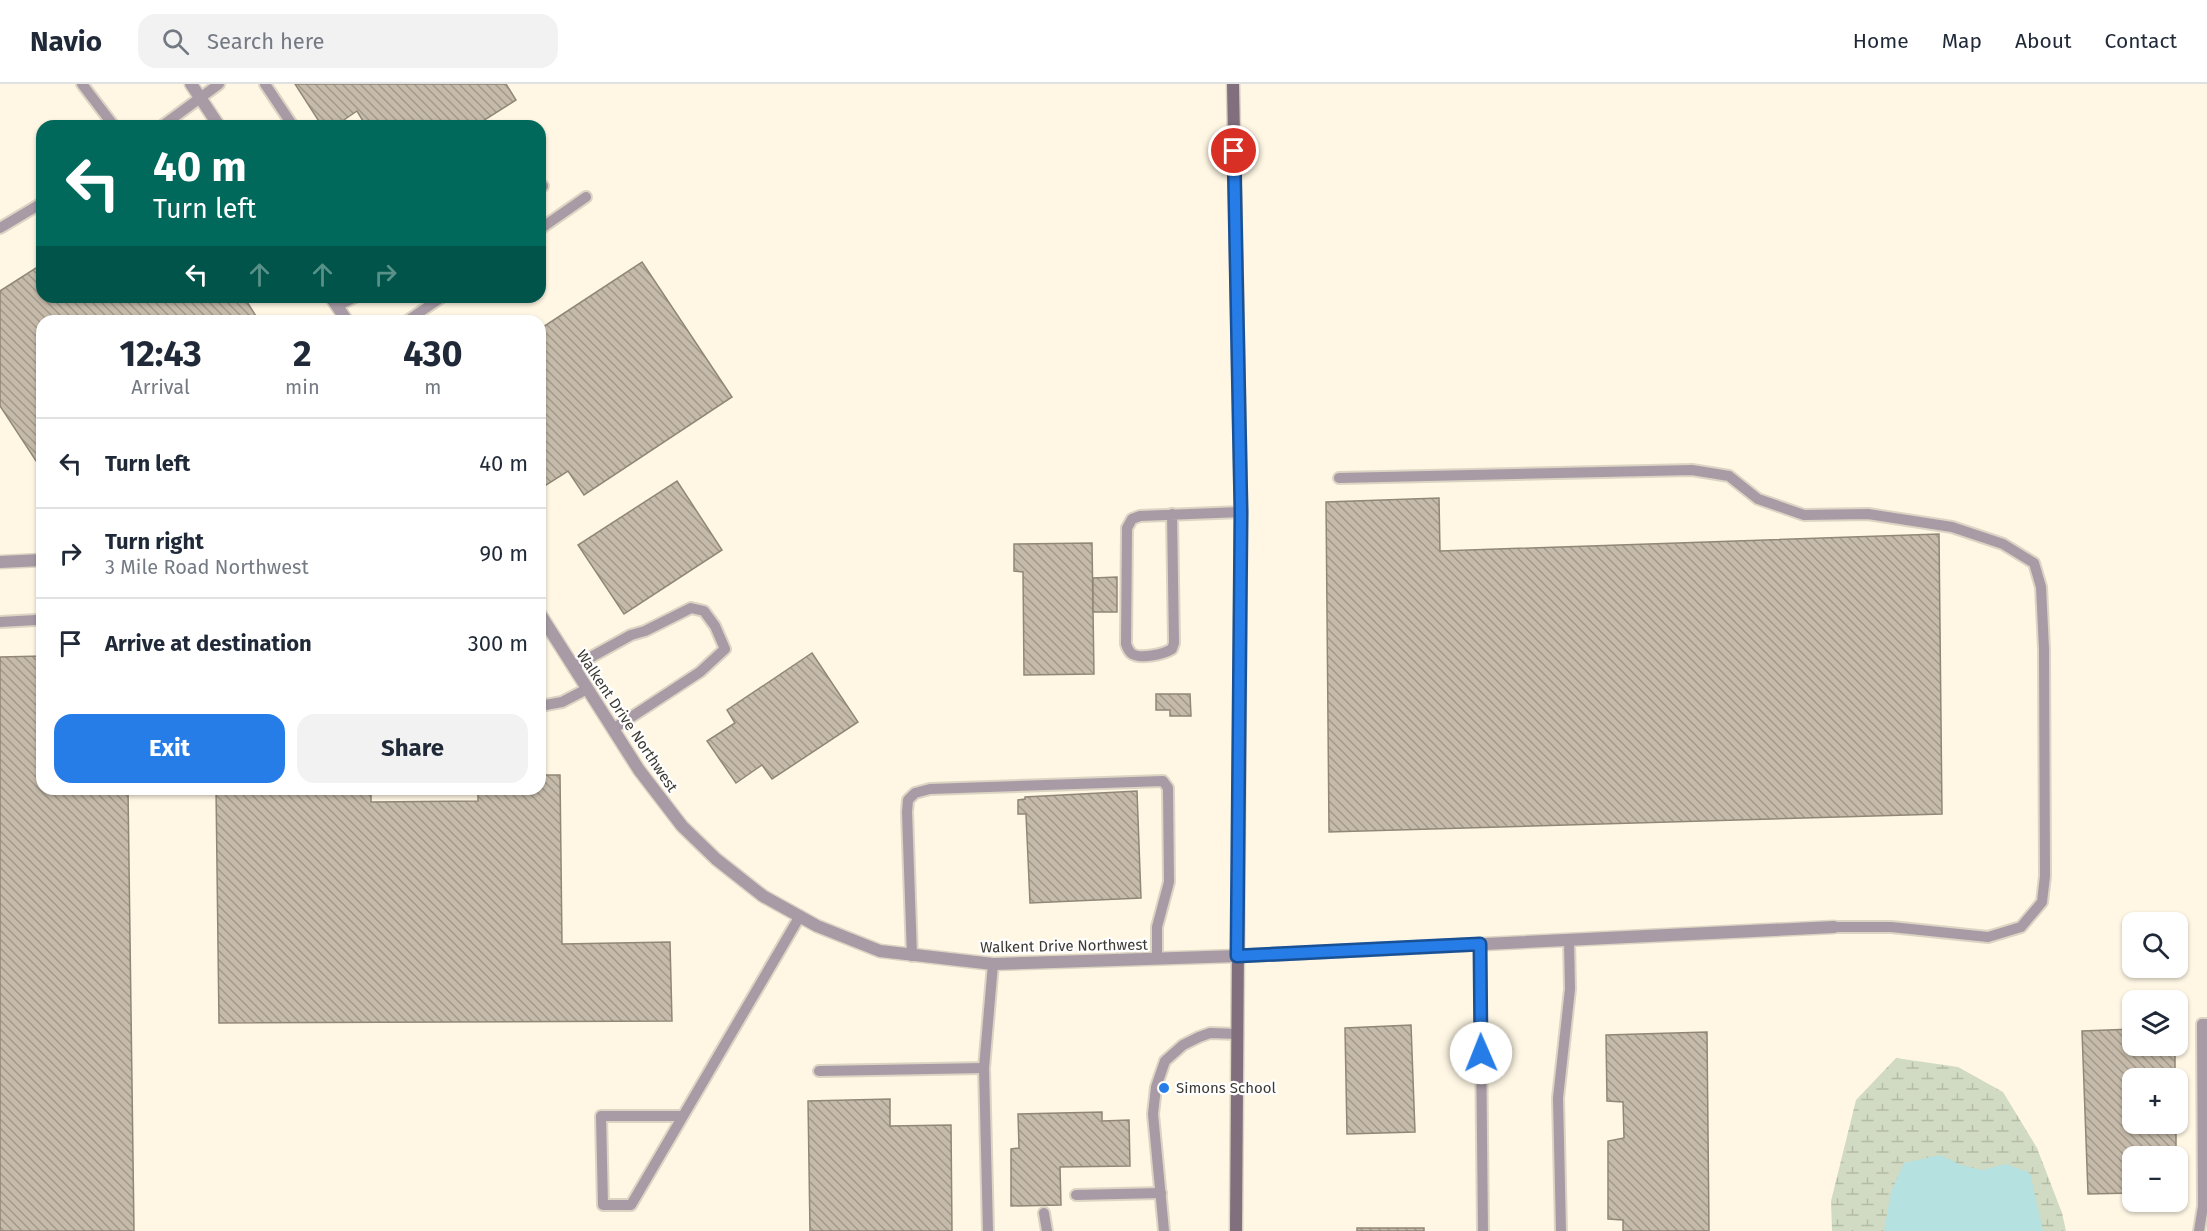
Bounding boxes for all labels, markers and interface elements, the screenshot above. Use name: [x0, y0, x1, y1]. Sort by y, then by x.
search box: [138, 14, 558, 68]
text: Navio: [30, 25, 102, 58]
icon: search: [159, 25, 192, 58]
text: Search here: [207, 28, 325, 55]
text: Home: [1853, 28, 1909, 54]
text: Map: [1942, 28, 1982, 54]
text: About: [2015, 28, 2072, 54]
text: Contact: [2105, 28, 2177, 54]
pin: [1208, 125, 1259, 176]
icon: arrive: [1217, 134, 1250, 167]
text: 40 m: [153, 142, 247, 192]
icon: left: [54, 144, 132, 222]
text: Turn left: [153, 193, 256, 225]
icon: left: [180, 258, 213, 291]
icon: ahead: [243, 258, 276, 291]
icon: ahead: [306, 258, 339, 291]
icon: right: [369, 258, 402, 291]
text: 12:43: [119, 332, 202, 376]
text: 2: [293, 332, 312, 376]
text: 430: [403, 332, 463, 376]
text: Arrival: [131, 375, 190, 399]
text: min: [285, 375, 320, 399]
text: m: [424, 375, 441, 399]
icon: left: [54, 447, 87, 480]
text: Turn left: [105, 450, 190, 477]
text: 40 m: [479, 450, 528, 477]
text: Turn right: [105, 528, 204, 555]
icon: right: [54, 537, 87, 570]
text: 90 m: [479, 540, 528, 567]
text: 3 Mile Road Northwest: [105, 555, 309, 579]
icon: arrive: [54, 627, 87, 660]
text: Arrive at destination: [105, 630, 312, 657]
text: 300 m: [468, 630, 528, 657]
street label: Walkent Drive Northwest: [573, 646, 682, 796]
button: Exit: [54, 714, 285, 783]
button: Share: [297, 714, 528, 783]
map controls: [2122, 912, 2188, 1212]
button: search: [2122, 912, 2188, 978]
street label: Walkent Drive Northwest: [980, 936, 1149, 956]
button: layers: [2122, 990, 2188, 1056]
position arrow: [1449, 1021, 1513, 1085]
button: +: [2122, 1068, 2188, 1134]
place label: Simons School: [1176, 1079, 1276, 1097]
marker: Simons School: [1157, 1081, 1171, 1095]
button: −: [2122, 1146, 2188, 1212]

